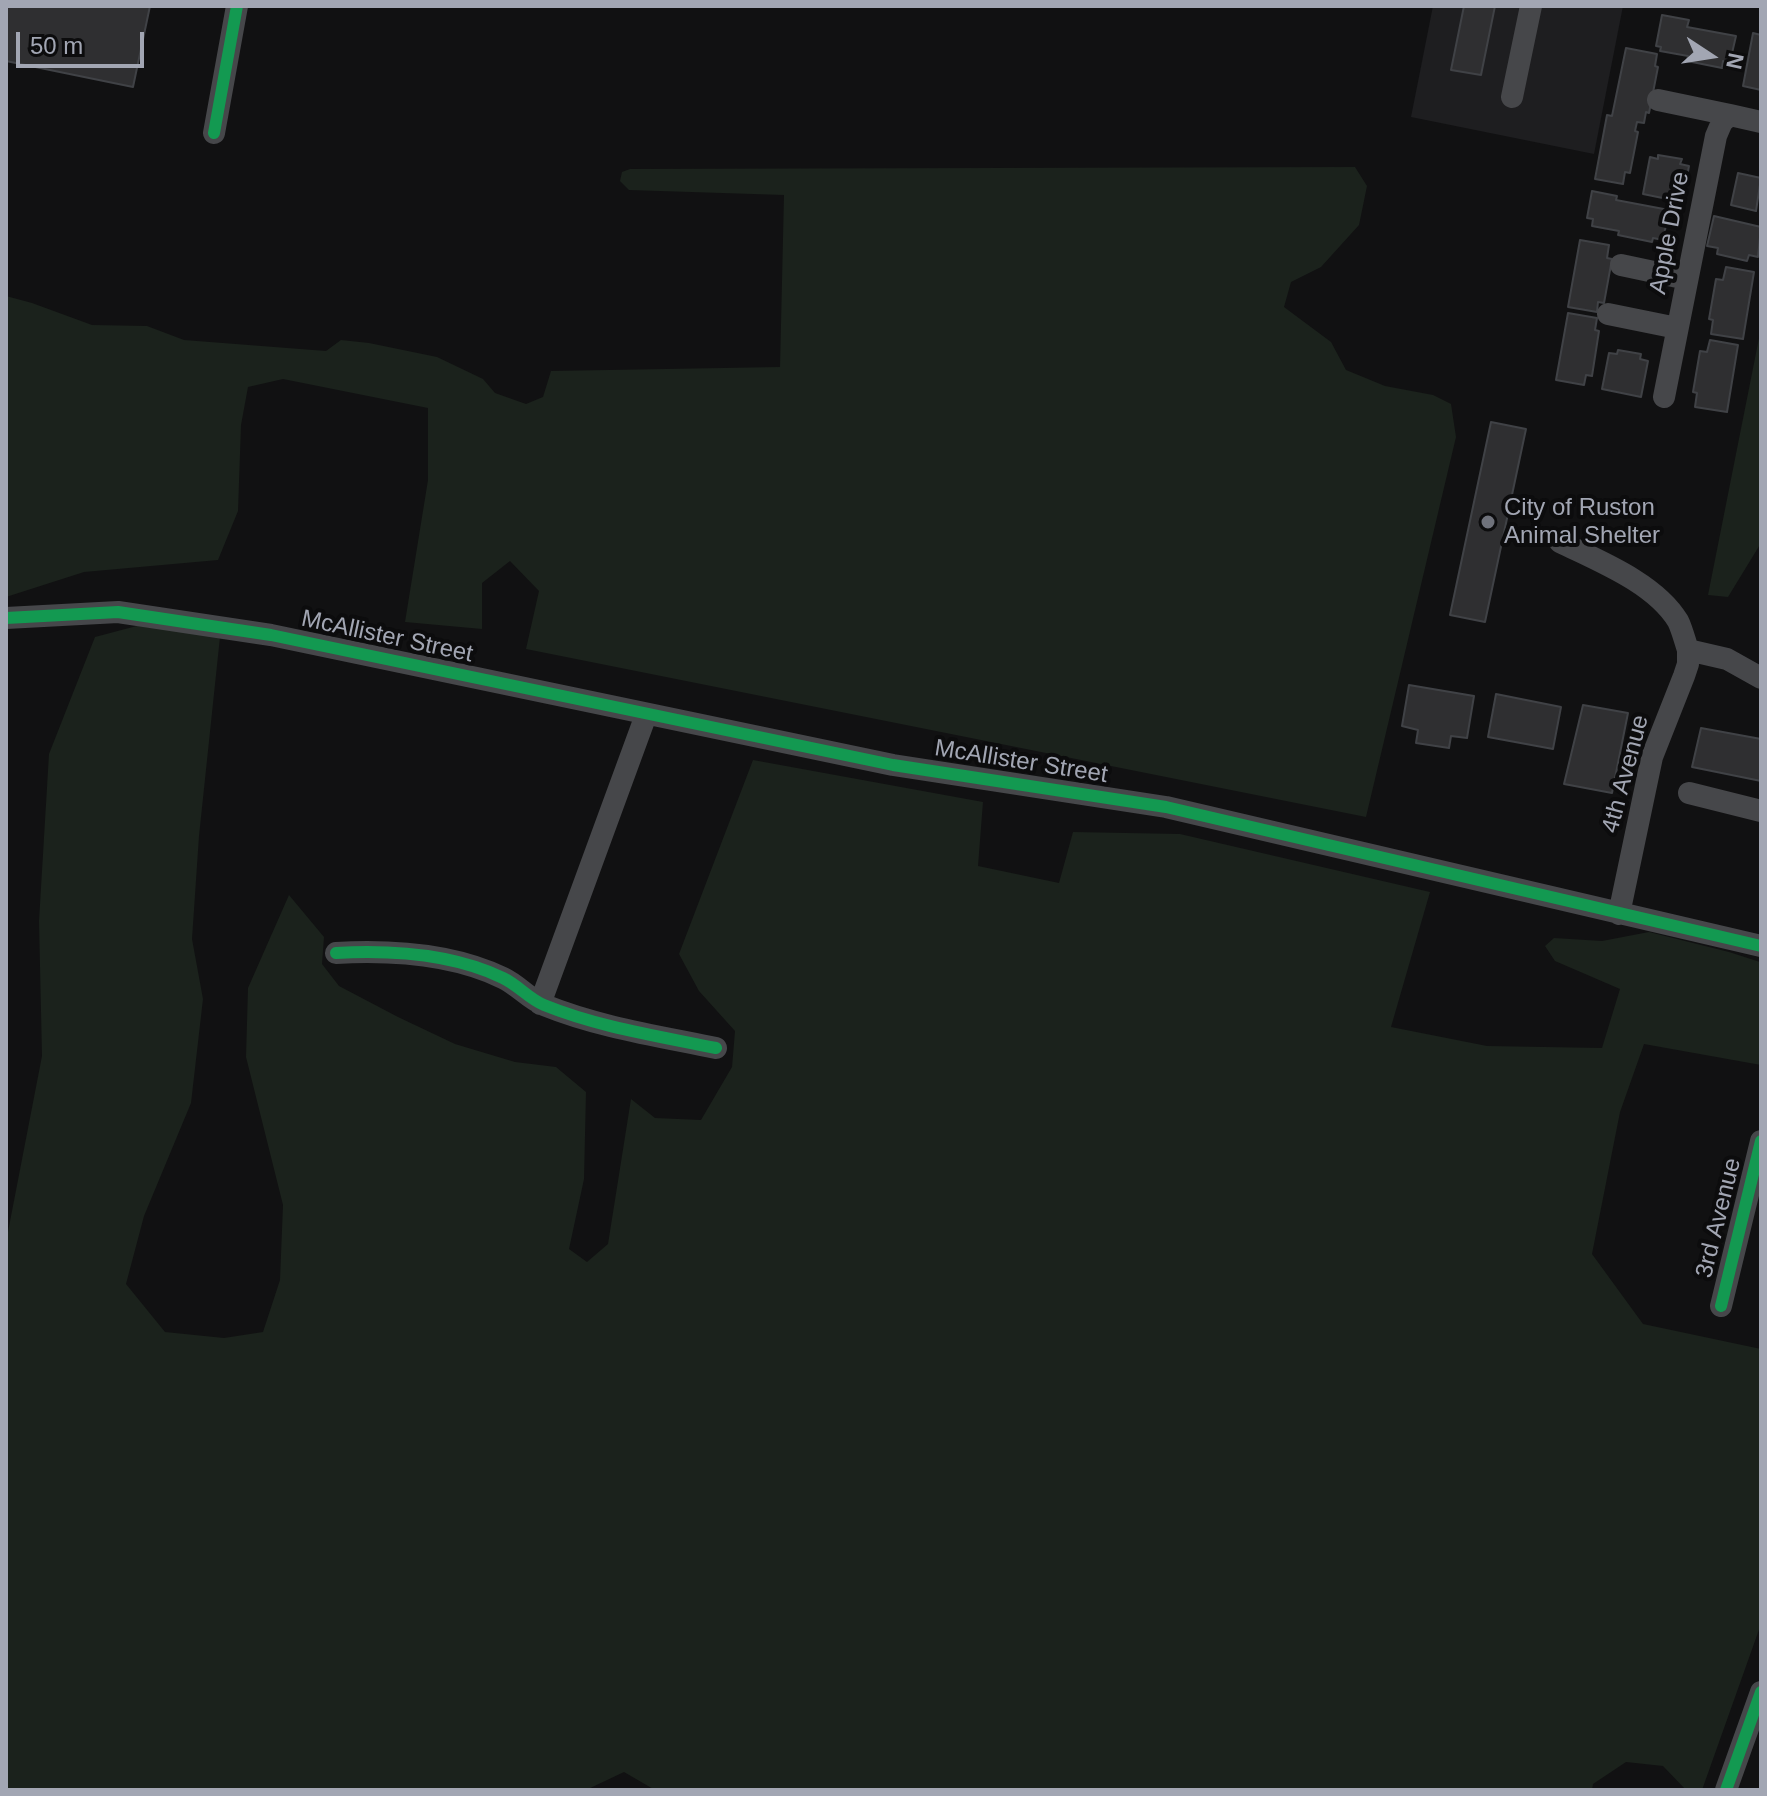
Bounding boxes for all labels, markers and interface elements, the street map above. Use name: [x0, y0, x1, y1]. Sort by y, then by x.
scale bar: [20, 16, 148, 66]
north arrow: [1671, 16, 1751, 96]
text: 50 m: [30, 32, 83, 59]
text: N: [1721, 51, 1749, 71]
street label: Apple Drive: [1644, 169, 1696, 297]
place label: City of Ruston Animal Shelter: [1504, 494, 1660, 550]
marker: City of Ruston Animal Shelter: [1479, 513, 1497, 531]
street label: McAllister Street: [299, 605, 475, 669]
street label: 4th Avenue: [1596, 712, 1656, 836]
street label: McAllister Street: [932, 734, 1110, 790]
street label: 3rd Avenue: [1690, 1155, 1748, 1281]

